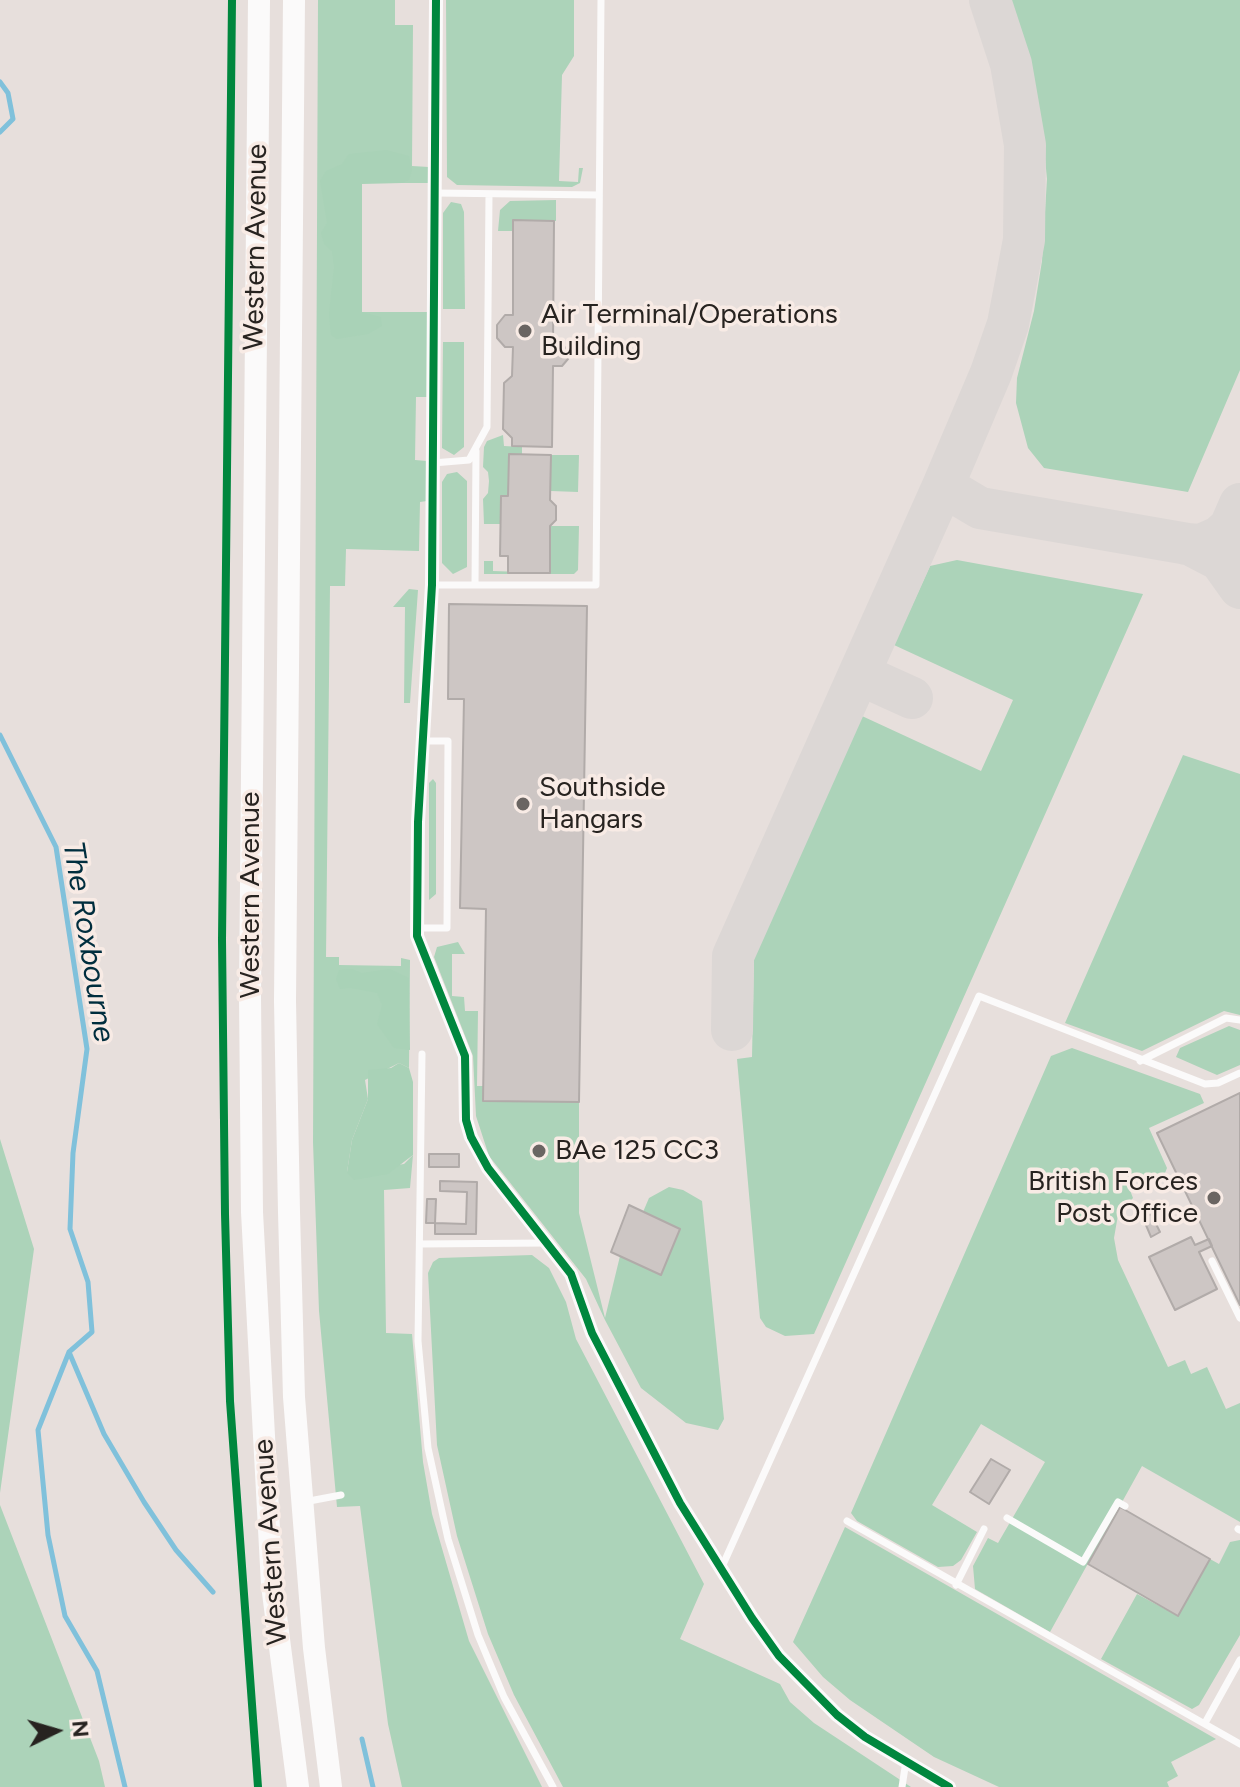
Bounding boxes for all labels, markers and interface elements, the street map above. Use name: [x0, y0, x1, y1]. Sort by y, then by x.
street label: Western Avenue: [237, 143, 275, 351]
place label: Air Terminal/Operations Building: [541, 298, 838, 364]
marker: Air Terminal/Operations Building: [516, 322, 534, 340]
place label: Southside Hangars: [539, 771, 666, 837]
street label: Western Avenue: [234, 792, 268, 998]
marker: Southside Hangars: [514, 795, 532, 813]
water label: The Roxbourne: [54, 839, 122, 1045]
place label: BAe 125 CC3: [555, 1134, 719, 1168]
marker: BAe 125 CC3: [530, 1142, 548, 1160]
place label: British Forces Post Office: [1028, 1165, 1198, 1231]
marker: British Forces Post Office: [1205, 1189, 1223, 1207]
street label: Western Avenue: [247, 1438, 295, 1646]
north arrow: [16, 1691, 96, 1771]
text: N: [66, 1719, 95, 1739]

